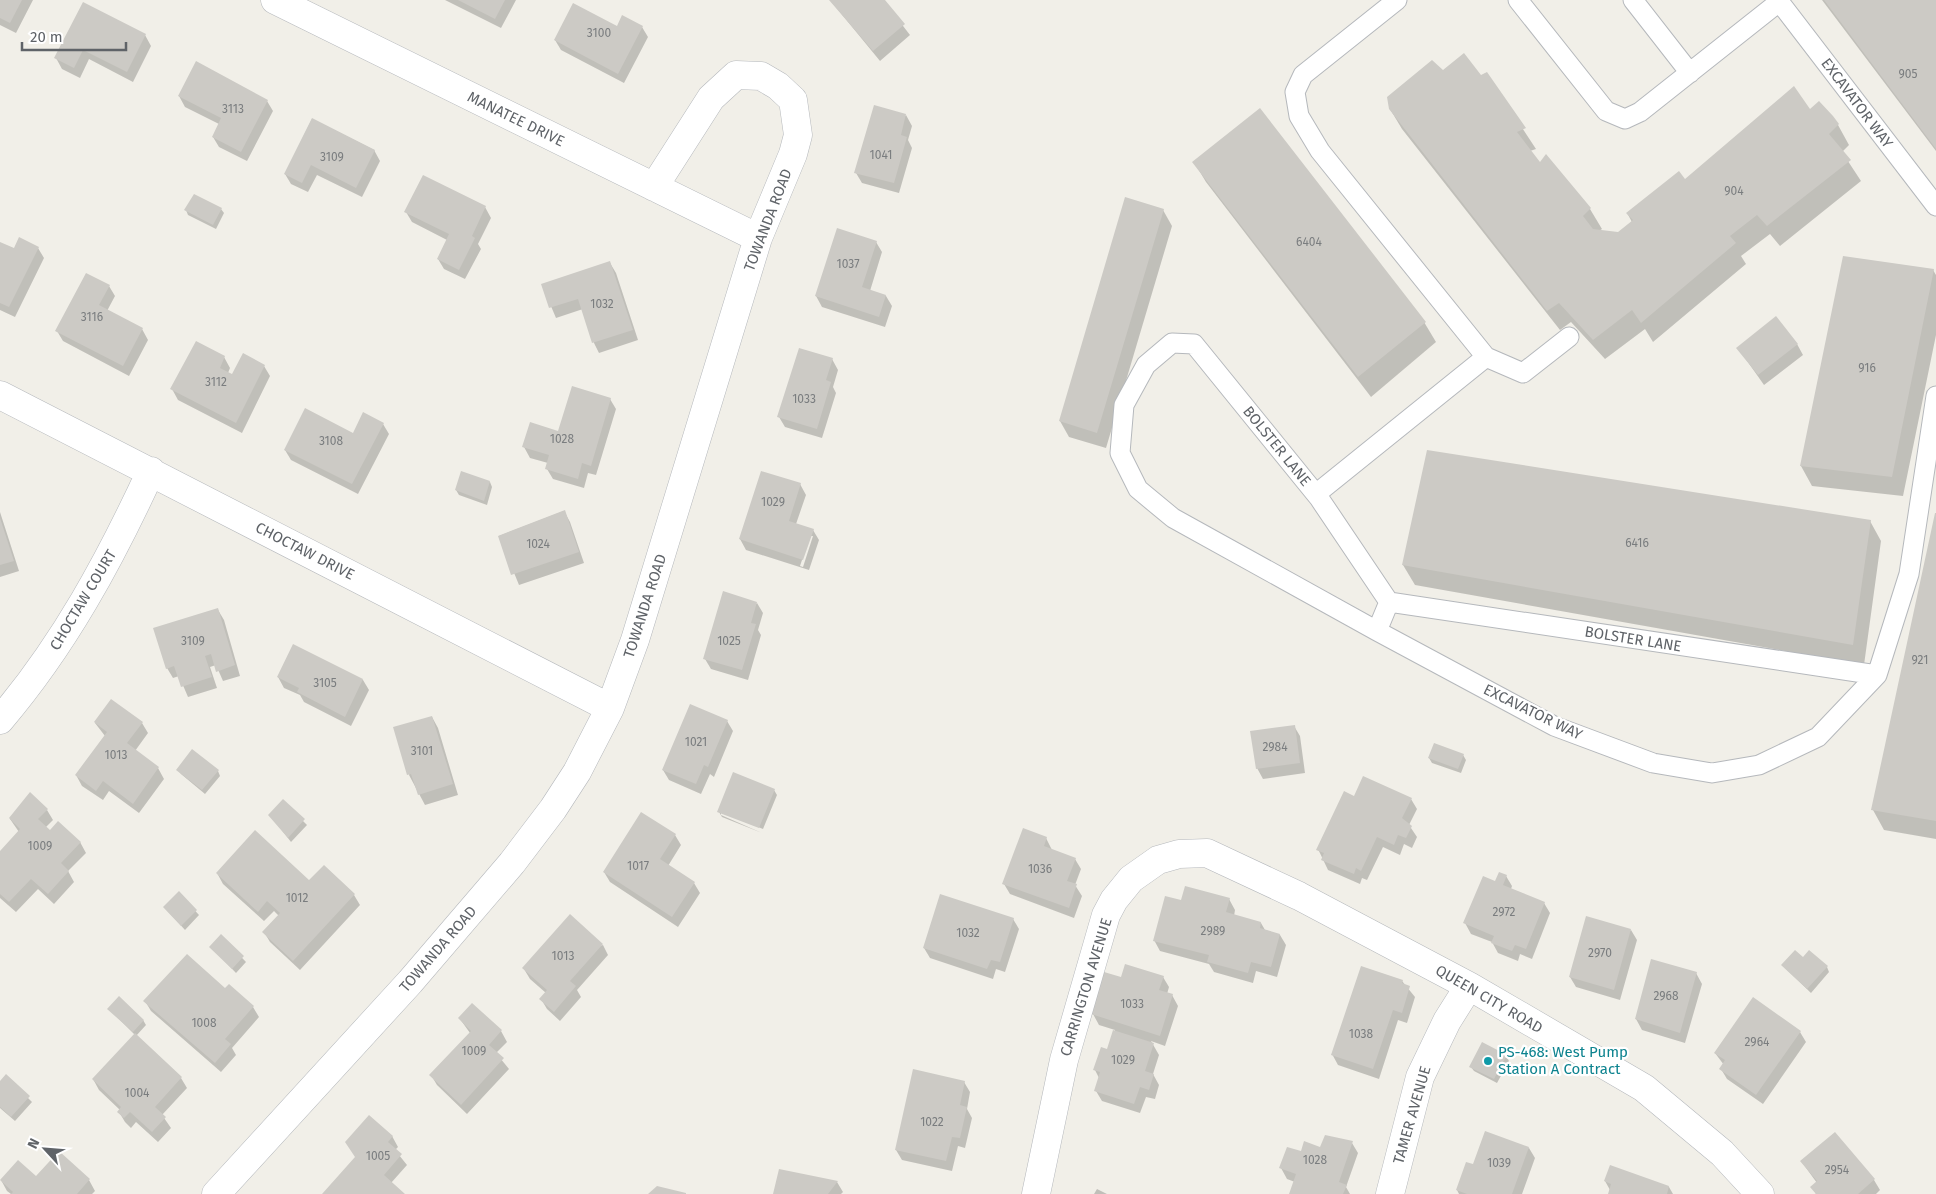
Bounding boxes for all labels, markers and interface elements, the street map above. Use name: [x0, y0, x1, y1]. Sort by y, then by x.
scale bar: [22, 20, 126, 52]
house number: 3100: [587, 26, 611, 40]
text: 20 m: [30, 28, 63, 46]
street label: EXCAVATOR WAY: [1817, 55, 1897, 152]
house number: 905: [1898, 67, 1918, 81]
street label: MANATEE DRIVE: [465, 88, 567, 150]
house number: 3113: [222, 102, 244, 116]
house number: 1041: [870, 148, 892, 162]
house number: 3109: [320, 150, 344, 164]
street label: TOWANDA ROAD: [740, 166, 796, 274]
house number: 904: [1724, 184, 1744, 198]
house number: 6404: [1296, 235, 1323, 249]
house number: 1037: [836, 257, 860, 271]
house number: 1032: [590, 297, 614, 311]
house number: 3116: [81, 310, 103, 324]
house number: 916: [1858, 361, 1876, 375]
house number: 3112: [205, 375, 227, 389]
house number: 1033: [792, 392, 816, 406]
street label: BOLSTER LANE: [1239, 402, 1315, 490]
house number: 1028: [550, 432, 575, 446]
house number: 3108: [319, 434, 343, 448]
house number: 1029: [761, 495, 785, 509]
street label: CHOCTAW DRIVE: [252, 518, 358, 584]
house number: 6416: [1625, 536, 1649, 550]
house number: 1024: [526, 537, 550, 551]
street label: CHOCTAW COURT: [46, 546, 120, 654]
street label: TOWANDA ROAD: [620, 552, 670, 660]
street label: BOLSTER LANE: [1583, 622, 1683, 656]
house number: 3109: [181, 634, 205, 648]
house number: 1025: [717, 634, 741, 648]
house number: 921: [1912, 653, 1928, 667]
house number: 3105: [313, 676, 337, 690]
street label: EXCAVATOR WAY: [1481, 680, 1586, 744]
house number: 1021: [685, 735, 707, 749]
house number: 2984: [1262, 740, 1288, 754]
house number: 3101: [411, 744, 433, 758]
house number: 1013: [105, 748, 127, 762]
house number: 1009: [28, 839, 52, 853]
house number: 1017: [627, 859, 649, 873]
house number: 1036: [1028, 862, 1052, 876]
house number: 1012: [286, 891, 308, 905]
street label: TOWANDA ROAD: [396, 902, 480, 996]
house number: 2972: [1492, 905, 1516, 919]
street label: CARRINGTON AVENUE: [1056, 916, 1116, 1058]
house number: 2989: [1201, 924, 1225, 938]
house number: 1032: [956, 926, 980, 940]
house number: 2970: [1588, 946, 1612, 960]
house number: 1013: [552, 949, 574, 963]
street label: QUEEN CITY ROAD: [1432, 961, 1546, 1037]
house number: 2968: [1653, 989, 1679, 1003]
house number: 1033: [1120, 997, 1144, 1011]
house number: 1008: [191, 1016, 217, 1030]
house number: 1038: [1349, 1027, 1374, 1041]
house number: 2964: [1745, 1035, 1770, 1049]
place label: PS-468: West Pump Station A Contract: [1498, 1043, 1628, 1078]
house number: 1009: [462, 1044, 486, 1058]
house number: 1029: [1111, 1053, 1135, 1067]
marker: PS-468: West Pump Station A Contract: [1482, 1055, 1494, 1067]
street label: TAMER AVENUE: [1389, 1064, 1435, 1166]
house number: 1004: [125, 1086, 150, 1100]
house number: 1022: [920, 1115, 944, 1129]
north arrow: [20, 1124, 70, 1174]
text: N: [24, 1136, 43, 1151]
house number: 1005: [366, 1149, 390, 1163]
house number: 1028: [1303, 1153, 1328, 1167]
house number: 1039: [1487, 1156, 1511, 1170]
house number: 2954: [1825, 1163, 1850, 1177]

